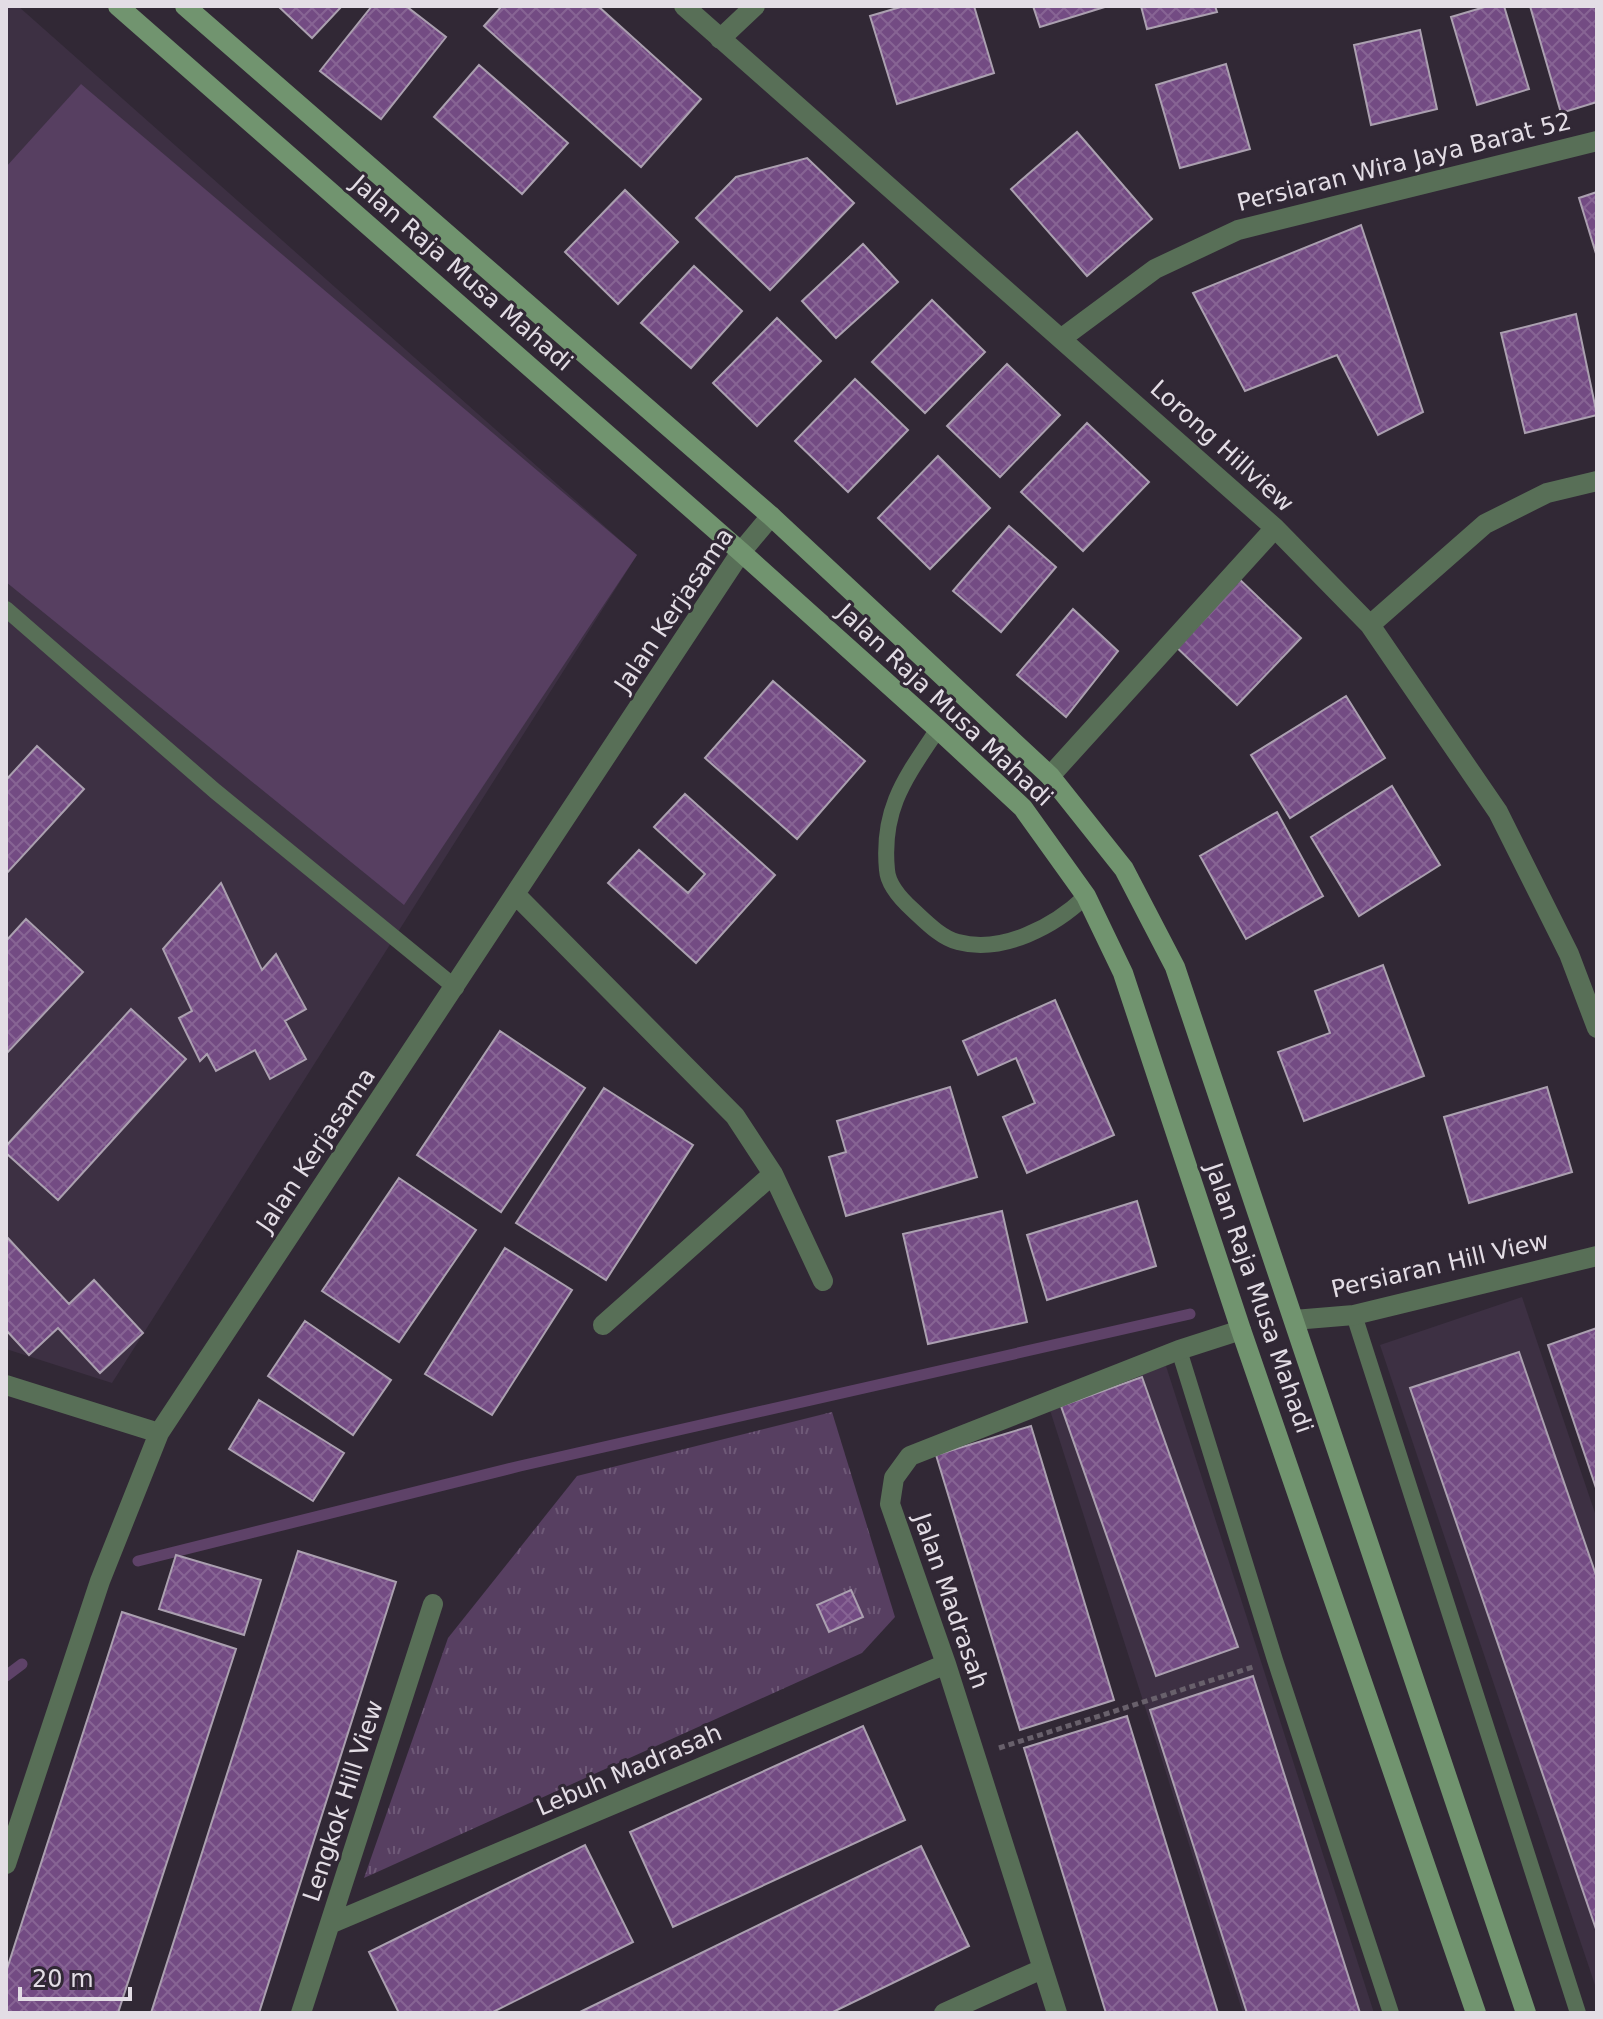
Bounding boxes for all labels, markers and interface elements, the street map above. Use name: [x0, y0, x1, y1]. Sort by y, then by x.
street label: Persiaran Wira Jaya Barat 52: [1234, 107, 1574, 217]
street label: Jalan Raja Musa Mahadi: [344, 168, 578, 377]
street label: Lorong Hillview: [1145, 374, 1299, 518]
street label: Jalan Kerjasama: [608, 523, 739, 699]
street label: Jalan Raja Musa Mahadi: [830, 597, 1058, 812]
street label: Jalan Kerjasama: [250, 1063, 381, 1239]
street label: Jalan Raja Musa Mahadi: [1199, 1157, 1318, 1437]
street label: Persiaran Hill View: [1329, 1226, 1551, 1304]
street label: Jalan Madrasah: [907, 1508, 994, 1692]
street label: Lengkok Hill View: [297, 1697, 389, 1905]
street label: Lebuh Madrasah: [532, 1718, 726, 1822]
scale bar: [20, 1951, 130, 2001]
text: 20 m: [32, 1965, 94, 1993]

